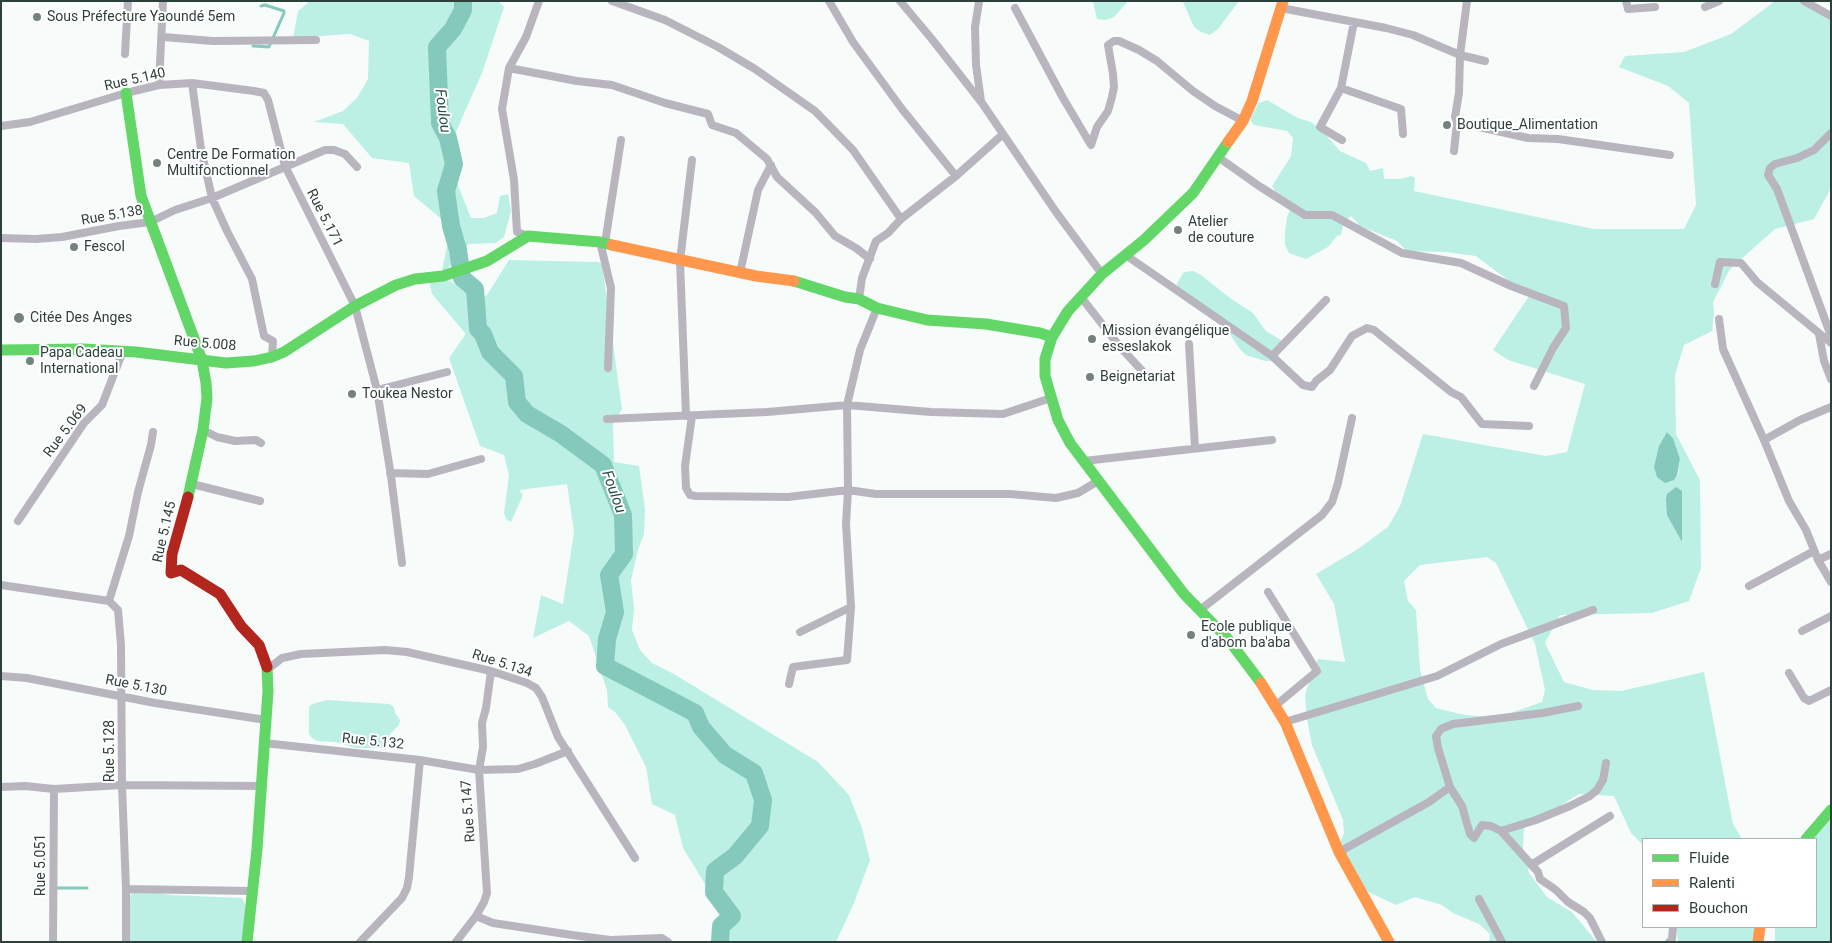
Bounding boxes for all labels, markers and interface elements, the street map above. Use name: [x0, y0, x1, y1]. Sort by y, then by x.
place label: Sous Préfecture Yaoundé 5em: [47, 9, 235, 25]
marker: Sous Préfecture Yaoundé 5em: [31, 11, 43, 23]
street label: Rue 5.140: [103, 65, 167, 95]
water label: Foulou: [430, 88, 454, 134]
place label: Boutique_Alimentation: [1457, 117, 1598, 133]
marker: Boutique_Alimentation: [1441, 119, 1453, 131]
place label: Centre De Formation Multifonctionnel: [167, 147, 295, 180]
marker: Centre De Formation Multifonctionnel: [151, 157, 163, 169]
street label: Rue 5.171: [302, 186, 346, 250]
street label: Rue 5.138: [80, 202, 144, 230]
place label: Atelier de couture: [1188, 214, 1254, 246]
marker: Atelier de couture: [1172, 224, 1184, 236]
place label: Fescol: [84, 239, 125, 255]
marker: Fescol: [68, 241, 80, 253]
place label: Citée Des Anges: [30, 310, 132, 326]
marker: Citée Des Anges: [12, 311, 26, 325]
place label: Mission évangélique esseslakok: [1102, 323, 1229, 356]
street label: Rue 5.008: [173, 333, 237, 355]
marker: Mission évangélique esseslakok: [1086, 333, 1098, 345]
place label: Papa Cadeau International: [40, 345, 123, 378]
marker: Papa Cadeau International: [24, 355, 36, 367]
place label: Beignetariat: [1100, 369, 1175, 385]
marker: Beignetariat: [1084, 371, 1096, 383]
place label: Toukea Nestor: [362, 386, 453, 402]
marker: Toukea Nestor: [346, 388, 358, 400]
street label: Rue 5.069: [41, 401, 91, 461]
water label: Foulou: [597, 468, 629, 516]
street label: Rue 5.145: [150, 500, 180, 564]
place label: Ecole publique d'abom ba'aba: [1201, 619, 1292, 652]
marker: Ecole publique d'abom ba'aba: [1185, 629, 1197, 641]
street label: Rue 5.134: [470, 646, 534, 682]
street label: Rue 5.130: [104, 672, 168, 700]
street label: Rue 5.128: [102, 720, 118, 782]
street label: Rue 5.132: [341, 730, 405, 754]
street label: Rue 5.147: [458, 779, 480, 843]
street label: Rue 5.051: [33, 834, 49, 896]
legend: [1642, 838, 1817, 928]
text: Fluide: [1689, 849, 1729, 867]
text: Ralenti: [1689, 874, 1735, 892]
text: Bouchon: [1689, 899, 1748, 917]

